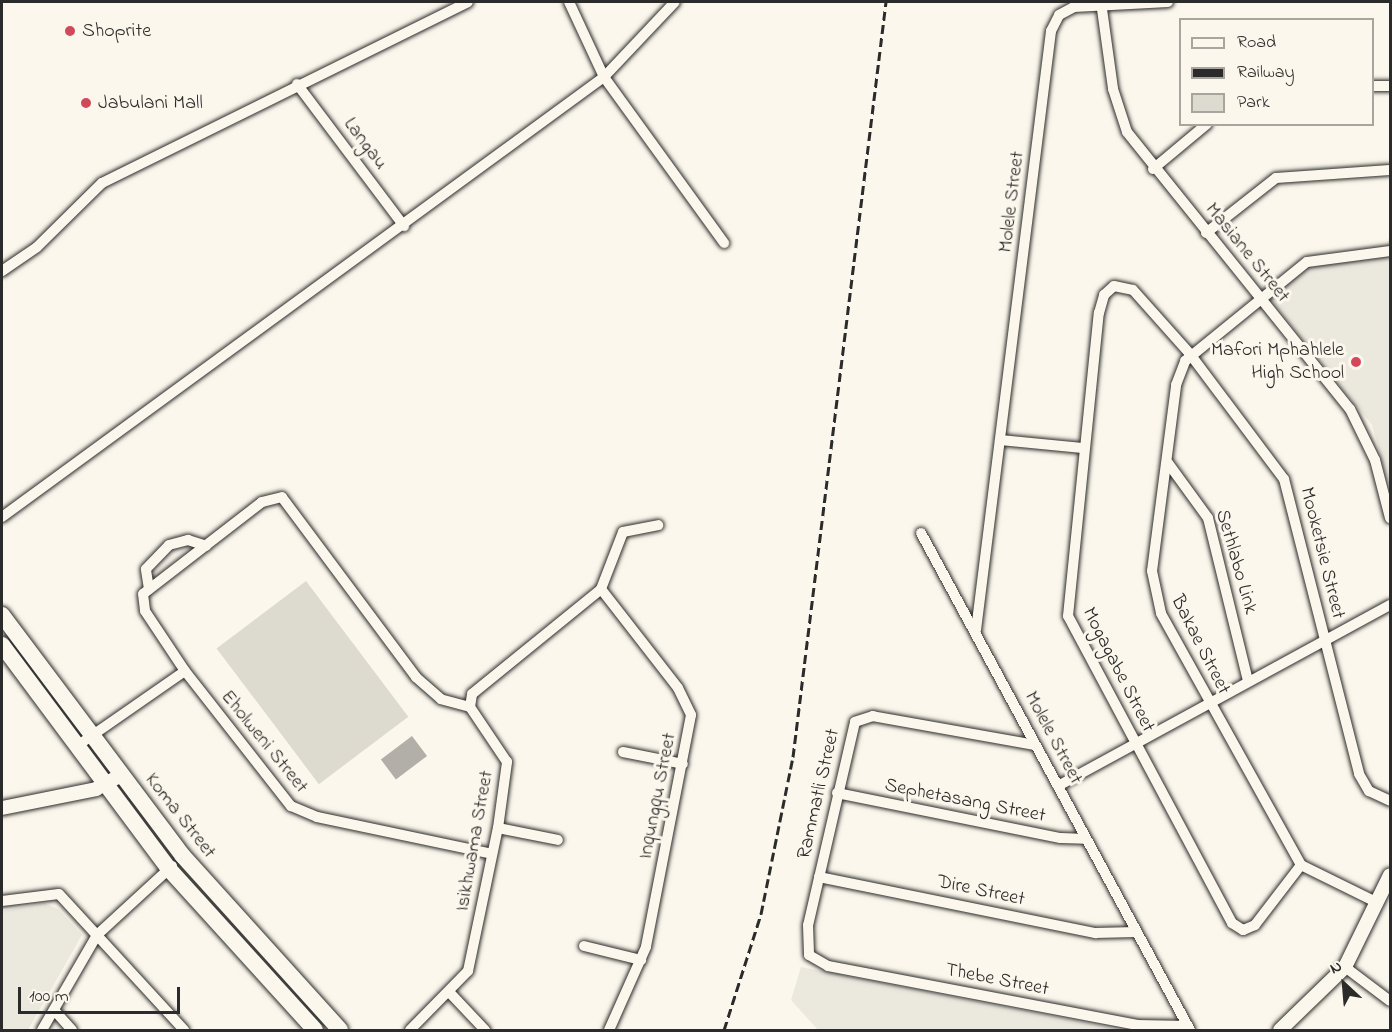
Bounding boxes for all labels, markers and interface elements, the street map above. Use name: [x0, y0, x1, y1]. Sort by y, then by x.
legend: [1179, 18, 1374, 126]
place label: Shoprite: [82, 19, 151, 43]
marker: Shoprite: [63, 24, 77, 38]
text: Road: [1237, 30, 1276, 56]
text: Railway: [1237, 60, 1294, 86]
text: Park: [1237, 90, 1270, 116]
place label: Jabulani Mall: [98, 91, 203, 115]
marker: Jabulani Mall: [79, 96, 93, 110]
street label: Langau: [338, 113, 392, 175]
street label: Molele Street: [994, 150, 1030, 254]
street label: Masiane Street: [1199, 198, 1295, 308]
place label: Mafori Mphahlele High School: [1211, 338, 1344, 385]
marker: Mafori Mphahlele High School: [1349, 355, 1363, 369]
street label: Mooketsie Street: [1294, 485, 1350, 621]
street label: Sethlabo Link: [1210, 507, 1262, 617]
street label: Bakae Street: [1165, 591, 1235, 699]
street label: Mogagabe Street: [1076, 603, 1160, 737]
street label: Eholweni Street: [215, 686, 313, 798]
street label: Molele Street: [1018, 687, 1088, 789]
street label: Rammatli Street: [792, 727, 846, 861]
street label: Inqungqu Street: [634, 731, 682, 861]
street label: Koma Street: [139, 768, 221, 864]
street label: Isikhwama Street: [451, 769, 499, 913]
street label: Sephetasang Street: [883, 774, 1047, 828]
street label: Dire Street: [935, 870, 1027, 912]
north arrow: [1314, 954, 1374, 1014]
text: N: [1326, 955, 1346, 981]
street label: Thebe Street: [943, 958, 1051, 1002]
scale bar: [21, 975, 183, 1013]
text: 100 m: [29, 984, 69, 1010]

